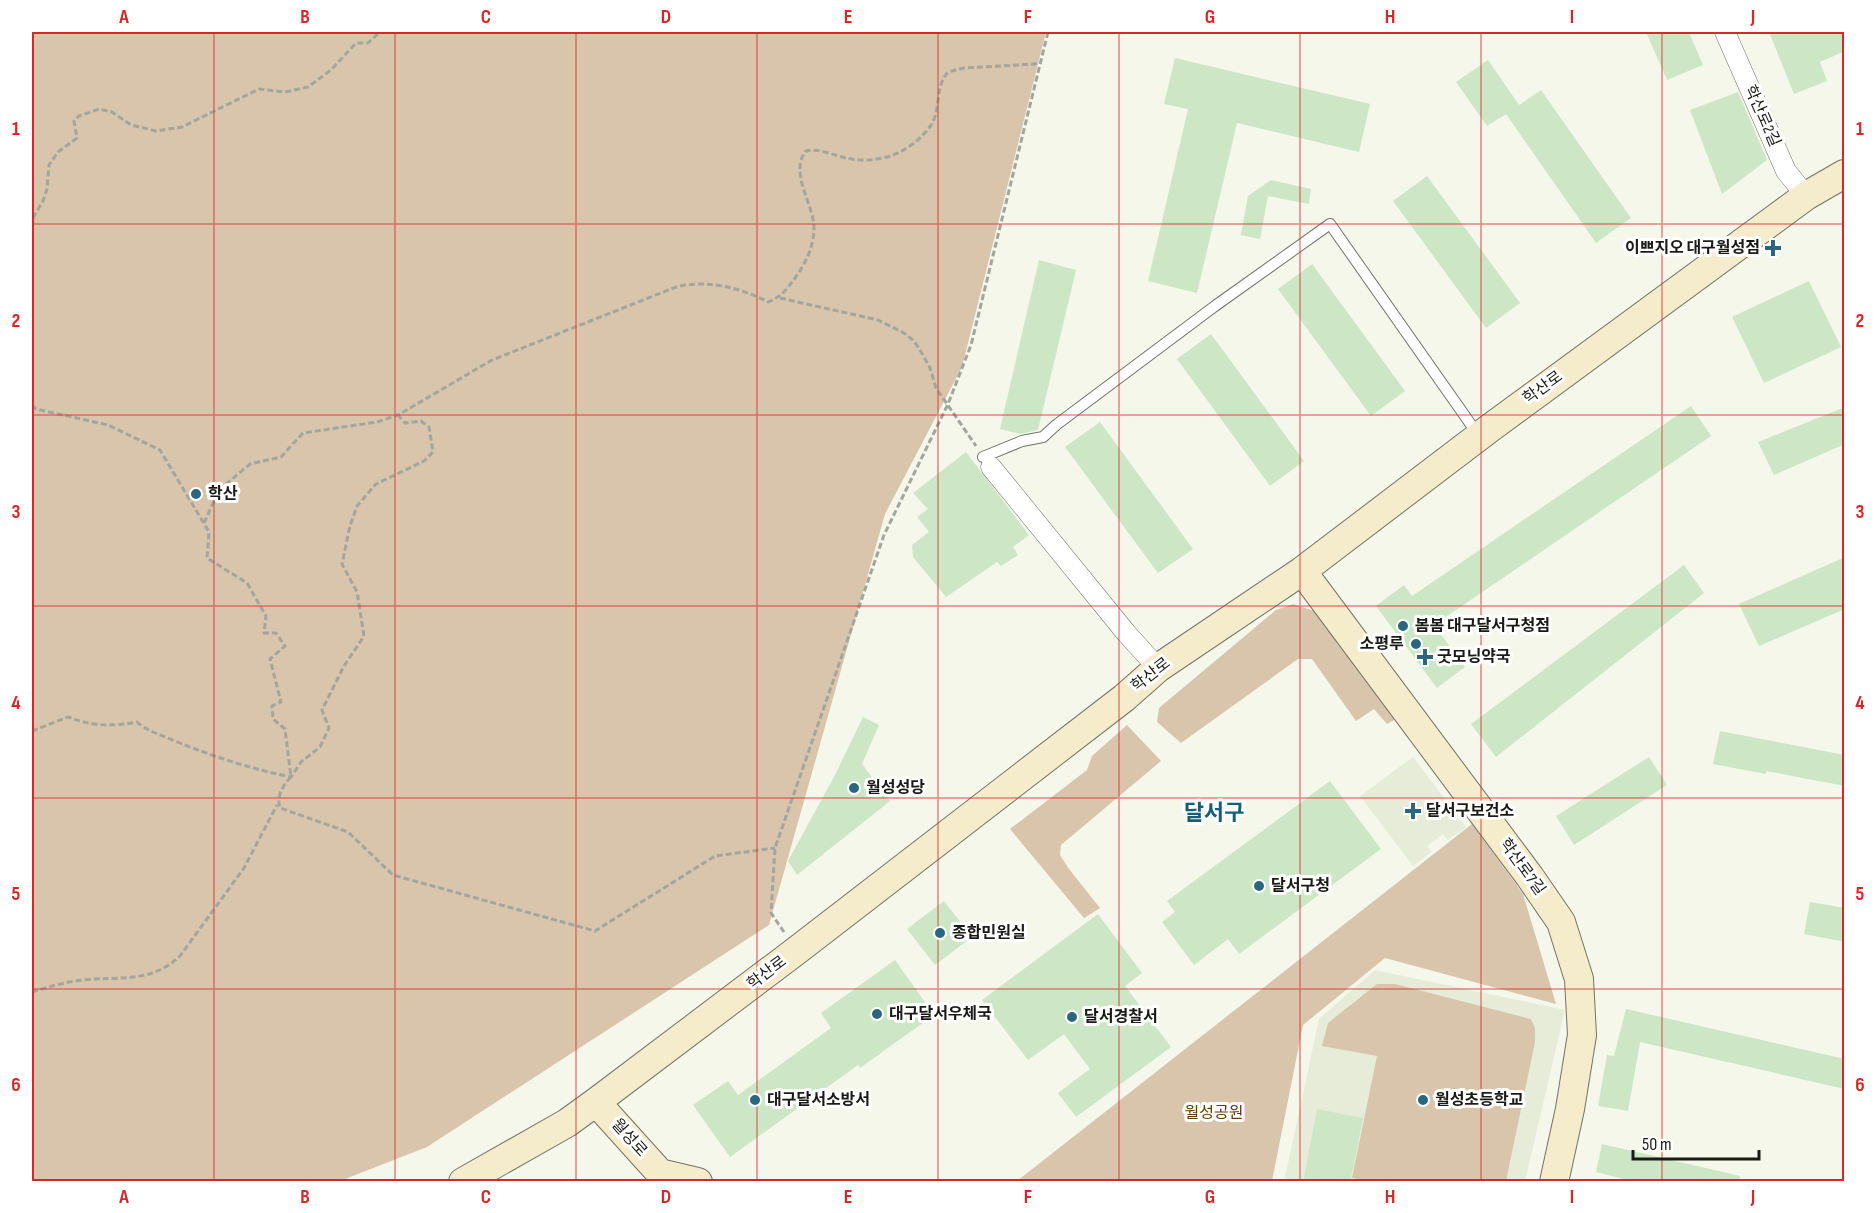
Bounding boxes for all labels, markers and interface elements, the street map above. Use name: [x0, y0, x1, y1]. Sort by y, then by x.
text: A: [118, 5, 129, 29]
text: B: [300, 5, 310, 29]
text: C: [481, 5, 491, 29]
text: D: [661, 5, 671, 29]
text: E: [844, 5, 852, 29]
text: F: [1024, 5, 1032, 29]
text: G: [1205, 5, 1215, 29]
text: H: [1385, 5, 1395, 29]
text: I: [1570, 5, 1574, 29]
text: J: [1750, 5, 1755, 29]
street label: 학산로2길: [1740, 82, 1784, 150]
text: 1: [12, 117, 20, 141]
text: 1: [1856, 117, 1864, 141]
place label: 이쁘지오 대구월성점: [1625, 239, 1760, 258]
marker: 이쁘지오 대구월성점: [1764, 239, 1782, 257]
text: 2: [12, 309, 20, 333]
text: 2: [1856, 309, 1864, 333]
street label: 학산로: [1520, 367, 1567, 409]
place label: 학산: [208, 484, 238, 504]
marker: 학산: [189, 487, 203, 501]
text: 3: [12, 500, 21, 524]
text: 3: [1856, 500, 1865, 524]
place label: 봄봄 대구달서구청점: [1415, 617, 1550, 636]
marker: 봄봄 대구달서구청점: [1396, 619, 1410, 633]
place label: 소평루: [1360, 635, 1404, 654]
marker: 소평루: [1409, 637, 1423, 651]
place label: 굿모닝약국: [1437, 648, 1511, 667]
marker: 굿모닝약국: [1418, 650, 1432, 664]
street label: 학산로: [1128, 654, 1174, 696]
text: 4: [11, 691, 21, 715]
text: 4: [1855, 691, 1865, 715]
place label: 월성성당: [866, 779, 925, 798]
marker: 월성성당: [847, 781, 861, 795]
district label: 달서구: [1184, 800, 1244, 827]
marker: 달서구보건소: [1404, 802, 1422, 820]
place label: 달서구보건소: [1426, 802, 1515, 821]
street label: 학산로7길: [1495, 835, 1549, 899]
place label: 달서구청: [1271, 877, 1330, 896]
marker: 달서구청: [1252, 879, 1266, 893]
text: 5: [12, 882, 21, 906]
text: 5: [1856, 882, 1865, 906]
place label: 종합민원실: [952, 923, 1026, 943]
marker: 종합민원실: [933, 926, 947, 940]
street label: 학산로: [744, 952, 791, 994]
place label: 대구달서우체국: [889, 1005, 992, 1024]
marker: 대구달서우체국: [870, 1007, 884, 1021]
place label: 달서경찰서: [1084, 1008, 1158, 1027]
marker: 달서경찰서: [1065, 1010, 1079, 1024]
text: 6: [11, 1073, 21, 1097]
text: 6: [1855, 1073, 1865, 1097]
place label: 월성초등학교: [1435, 1090, 1524, 1110]
place label: 대구달서소방서: [767, 1091, 870, 1110]
marker: 대구달서소방서: [748, 1093, 762, 1107]
marker: 월성초등학교: [1416, 1093, 1430, 1107]
park label: 월성공원: [1185, 1104, 1243, 1123]
street label: 월성로: [607, 1115, 651, 1161]
scale bar: [1633, 1123, 1759, 1161]
text: 50 m: [1642, 1134, 1672, 1155]
text: A: [118, 1185, 129, 1209]
text: B: [300, 1185, 310, 1209]
text: C: [481, 1185, 491, 1209]
text: D: [661, 1185, 671, 1209]
text: E: [844, 1185, 852, 1209]
text: F: [1024, 1185, 1032, 1209]
text: G: [1205, 1185, 1215, 1209]
text: H: [1385, 1185, 1395, 1209]
text: I: [1570, 1185, 1574, 1209]
text: J: [1750, 1185, 1755, 1209]

